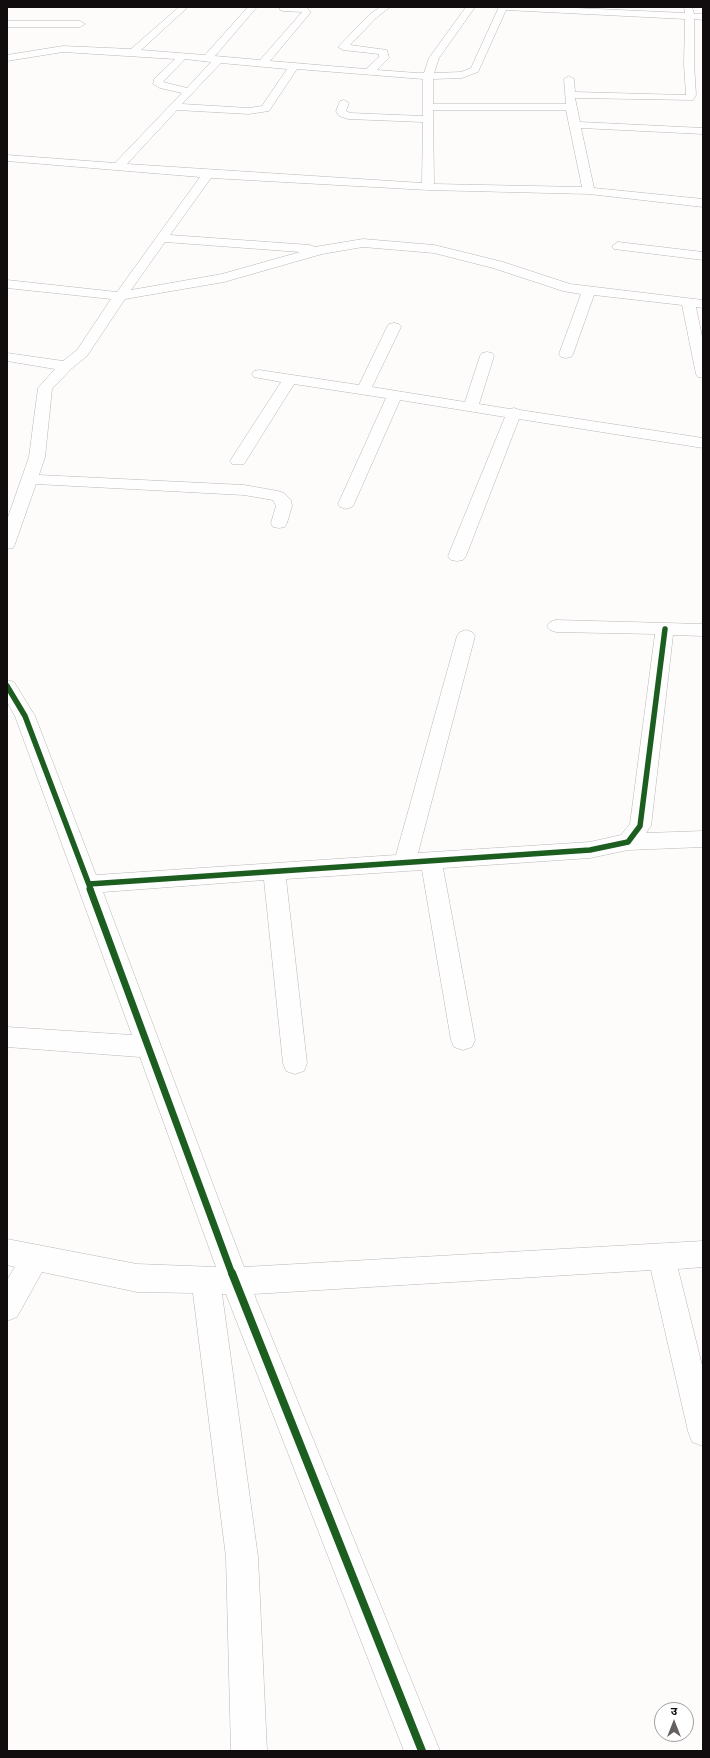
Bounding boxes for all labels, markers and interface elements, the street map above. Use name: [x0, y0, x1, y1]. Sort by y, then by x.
north arrow: [654, 1702, 694, 1742]
text: उ: [671, 1705, 677, 1717]

